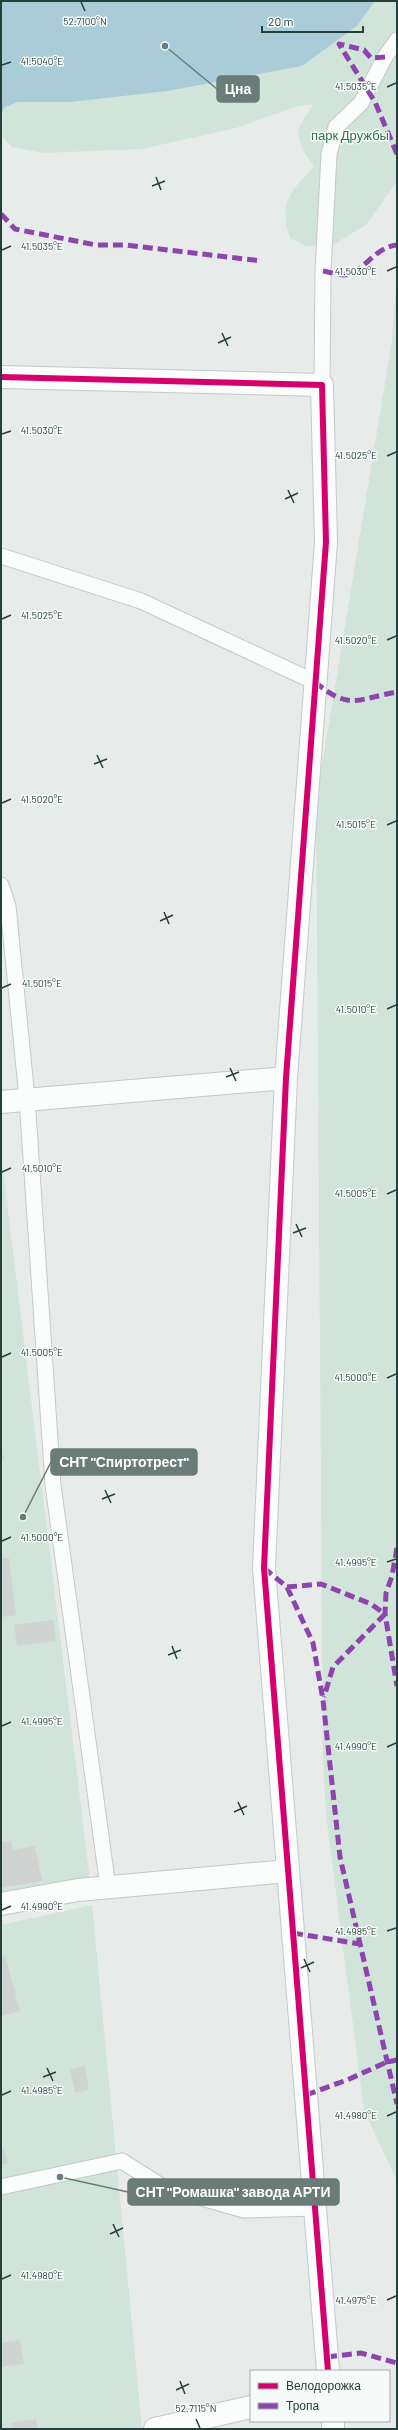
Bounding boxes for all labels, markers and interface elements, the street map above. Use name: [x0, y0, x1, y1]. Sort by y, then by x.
scale bar: [262, 8, 363, 34]
text: 20 m: [268, 14, 294, 28]
text: 52.7100°N: [63, 15, 107, 27]
text: 41.5040°E: [21, 55, 63, 67]
callout: Цна: [217, 76, 259, 102]
text: Цна: [225, 80, 251, 97]
text: 41.5035°E: [335, 80, 377, 92]
park label: парк Дружбы: [311, 127, 389, 143]
text: 41.5035°E: [21, 240, 63, 252]
text: 41.5030°E: [335, 265, 377, 277]
text: 41.5030°E: [21, 424, 63, 436]
text: 41.5025°E: [335, 449, 377, 461]
text: 41.5025°E: [21, 609, 63, 621]
text: 41.5020°E: [335, 634, 377, 646]
text: 41.5020°E: [21, 793, 63, 805]
text: 41.5015°E: [336, 818, 376, 830]
text: 41.5015°E: [22, 977, 62, 989]
text: 41.5010°E: [336, 1003, 376, 1015]
text: 41.5010°E: [22, 1162, 62, 1174]
text: 41.5005°E: [335, 1187, 377, 1199]
text: 41.5005°E: [21, 1346, 63, 1358]
text: 41.5000°E: [335, 1371, 377, 1383]
callout: СНТ "Спиртотрест": [51, 1449, 197, 1475]
text: СНТ "Спиртотрест": [59, 1453, 189, 1470]
text: 41.5000°E: [21, 1531, 63, 1543]
text: 41.4995°E: [335, 1556, 377, 1568]
text: 41.4995°E: [21, 1715, 63, 1727]
text: 41.4990°E: [335, 1740, 377, 1752]
text: 41.4990°E: [21, 1900, 63, 1912]
text: 41.4985°E: [335, 1925, 377, 1937]
text: 41.4985°E: [21, 2084, 63, 2096]
text: 41.4980°E: [335, 2109, 377, 2121]
callout: СНТ "Ромашка" завода АРТИ: [128, 2179, 339, 2205]
text: СНТ "Ромашка" завода АРТИ: [136, 2183, 330, 2200]
text: 41.4980°E: [21, 2269, 63, 2281]
text: 41.4975°E: [335, 2294, 377, 2306]
legend: [250, 2370, 390, 2422]
text: Велодорожка: [286, 2378, 361, 2393]
text: Тропа: [286, 2398, 320, 2413]
text: 52.7115°N: [176, 2402, 216, 2414]

